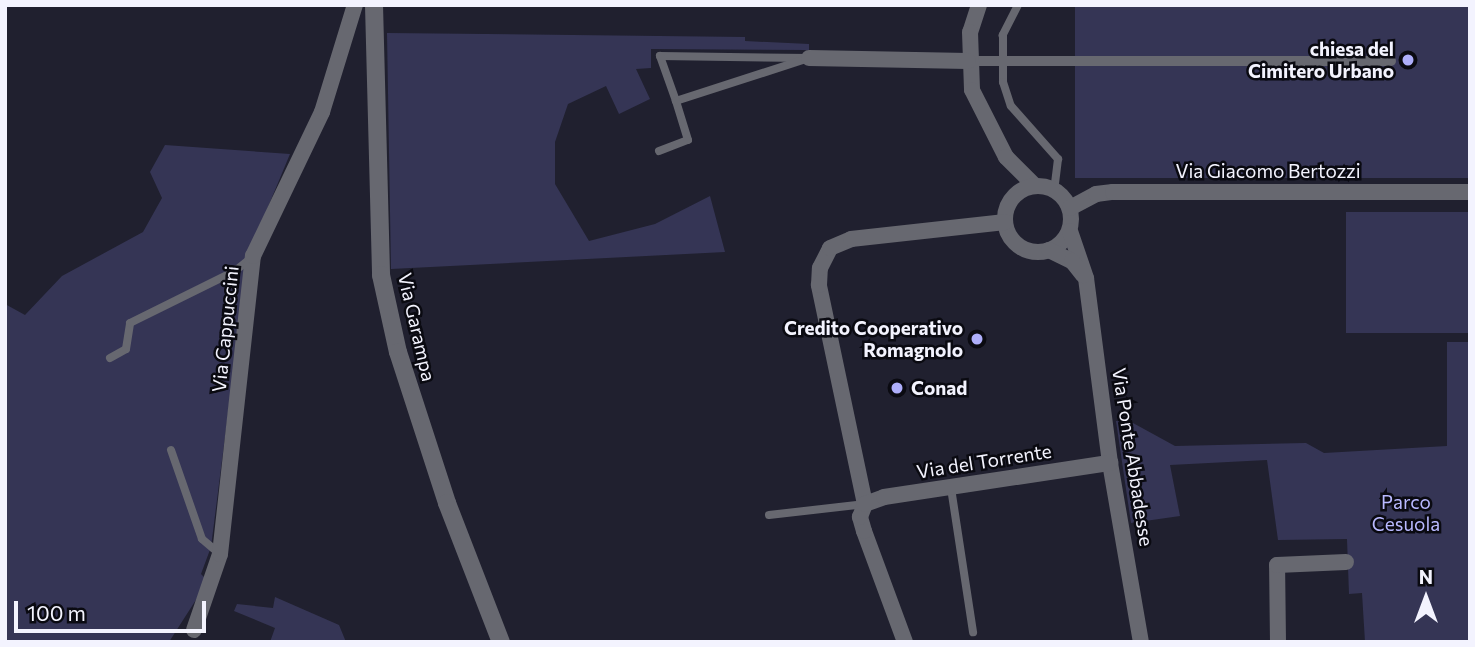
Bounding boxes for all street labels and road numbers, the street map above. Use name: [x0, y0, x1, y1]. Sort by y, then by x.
street label: Via Giacomo Bertozzi: [1175, 160, 1361, 182]
street label: Via Cappuccini: [207, 265, 243, 393]
street label: Via Garampa: [393, 271, 441, 383]
street label: Via Ponte Abbadesse: [1108, 366, 1158, 548]
street label: Via del Torrente: [915, 439, 1053, 483]

